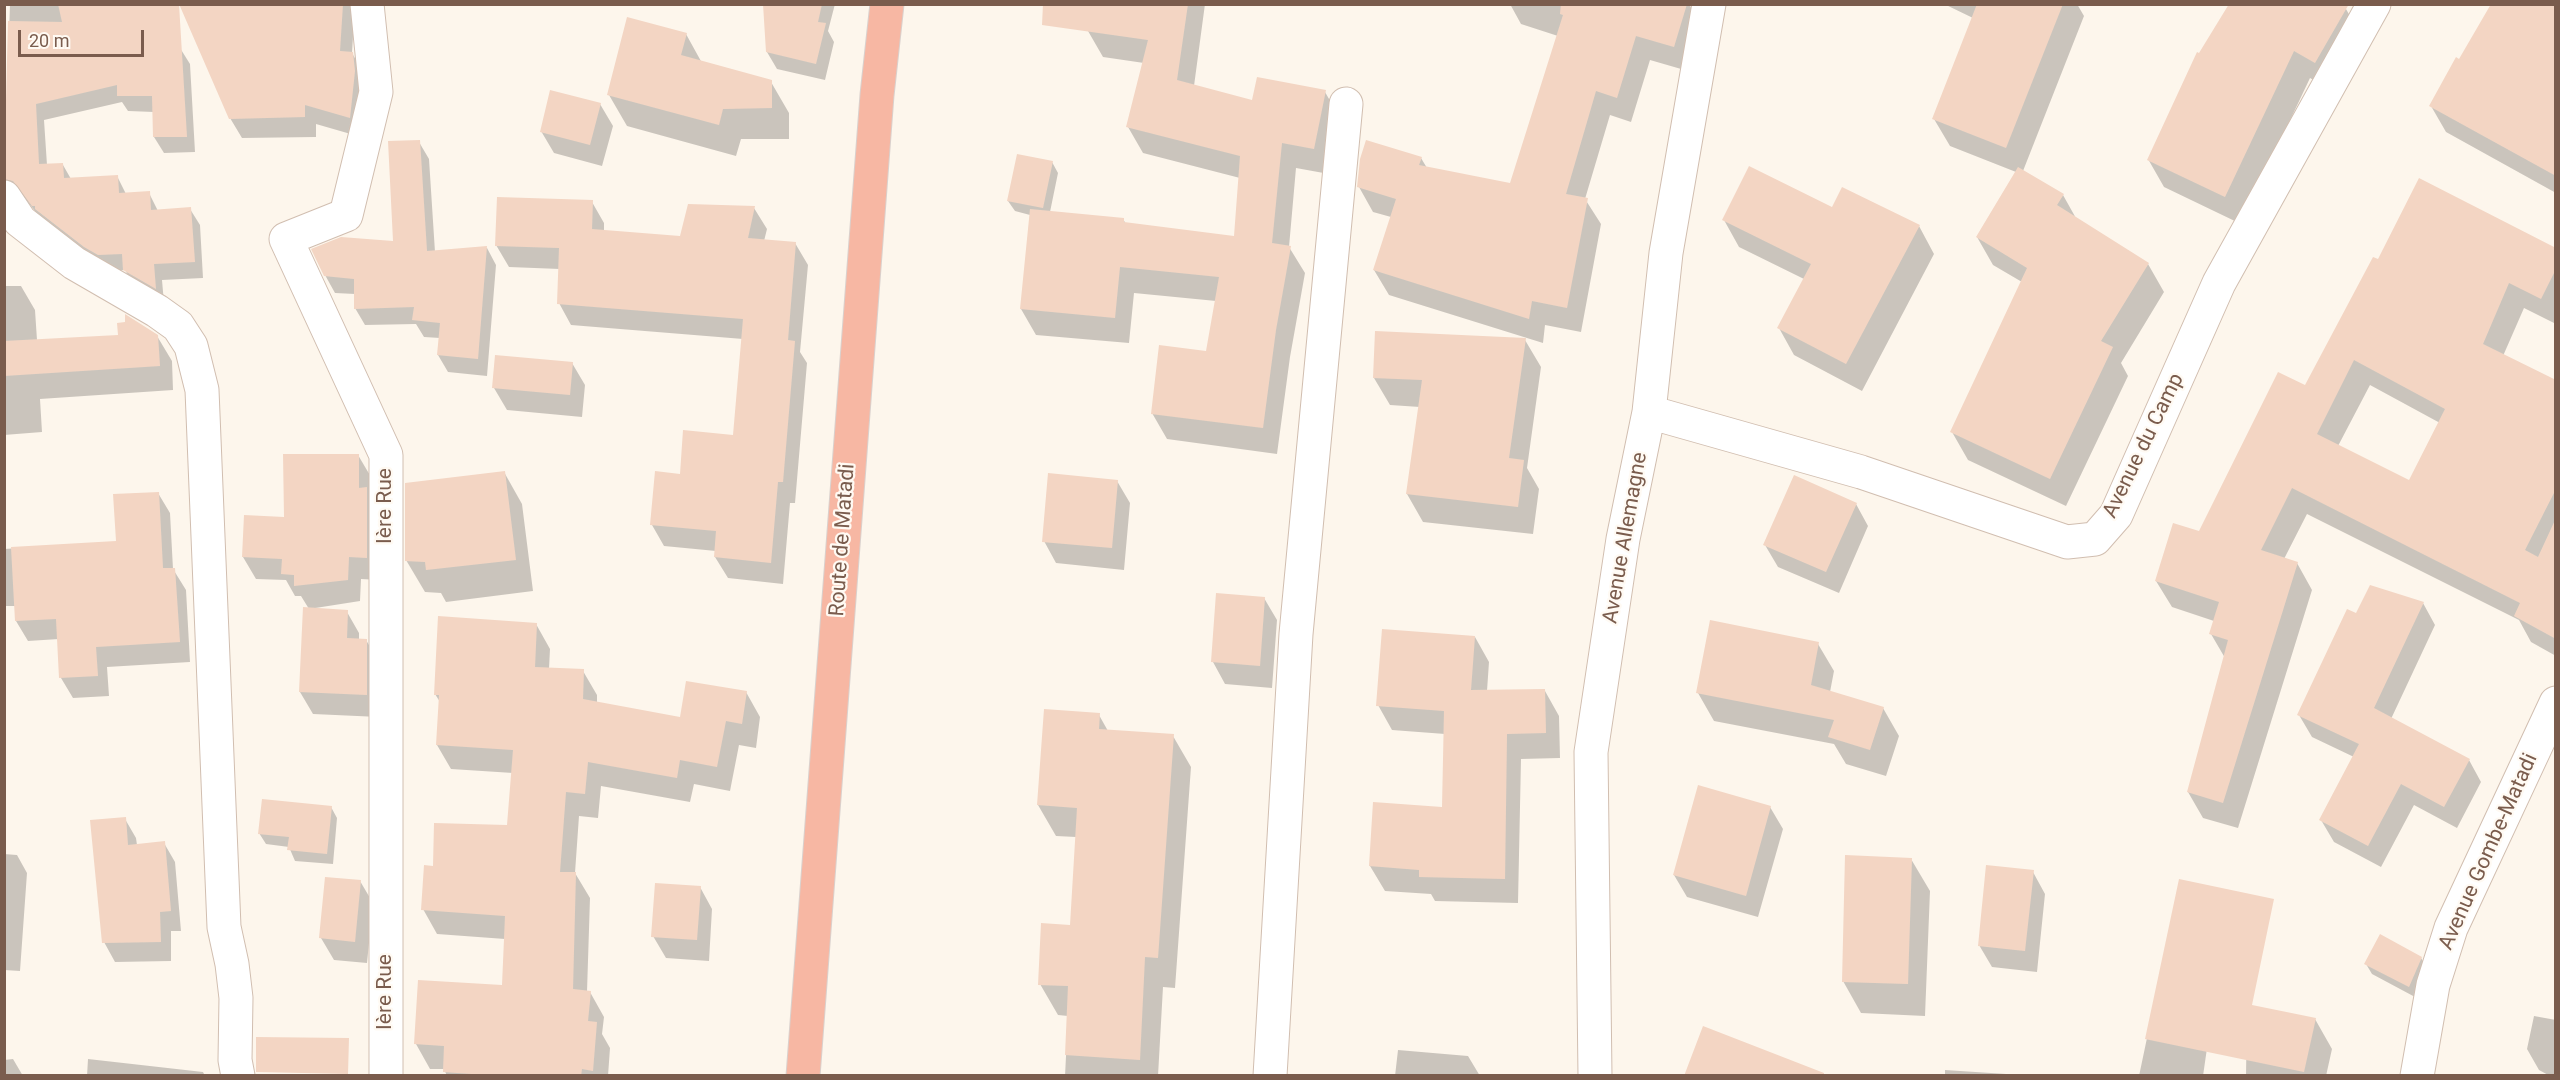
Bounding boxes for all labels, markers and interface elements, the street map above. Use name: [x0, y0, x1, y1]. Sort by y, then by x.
scale bar: [21, 18, 147, 56]
text: 20 m: [29, 30, 69, 51]
street label: Avenue du Camp: [2098, 370, 2190, 522]
street label: Avenue Allemagne: [1599, 450, 1653, 626]
street label: Route de Matadi: [825, 463, 861, 617]
street label: Ière Rue: [373, 468, 399, 544]
street label: Avenue Gombe-Matadi: [2434, 750, 2544, 954]
street label: Ière Rue: [373, 954, 399, 1030]

